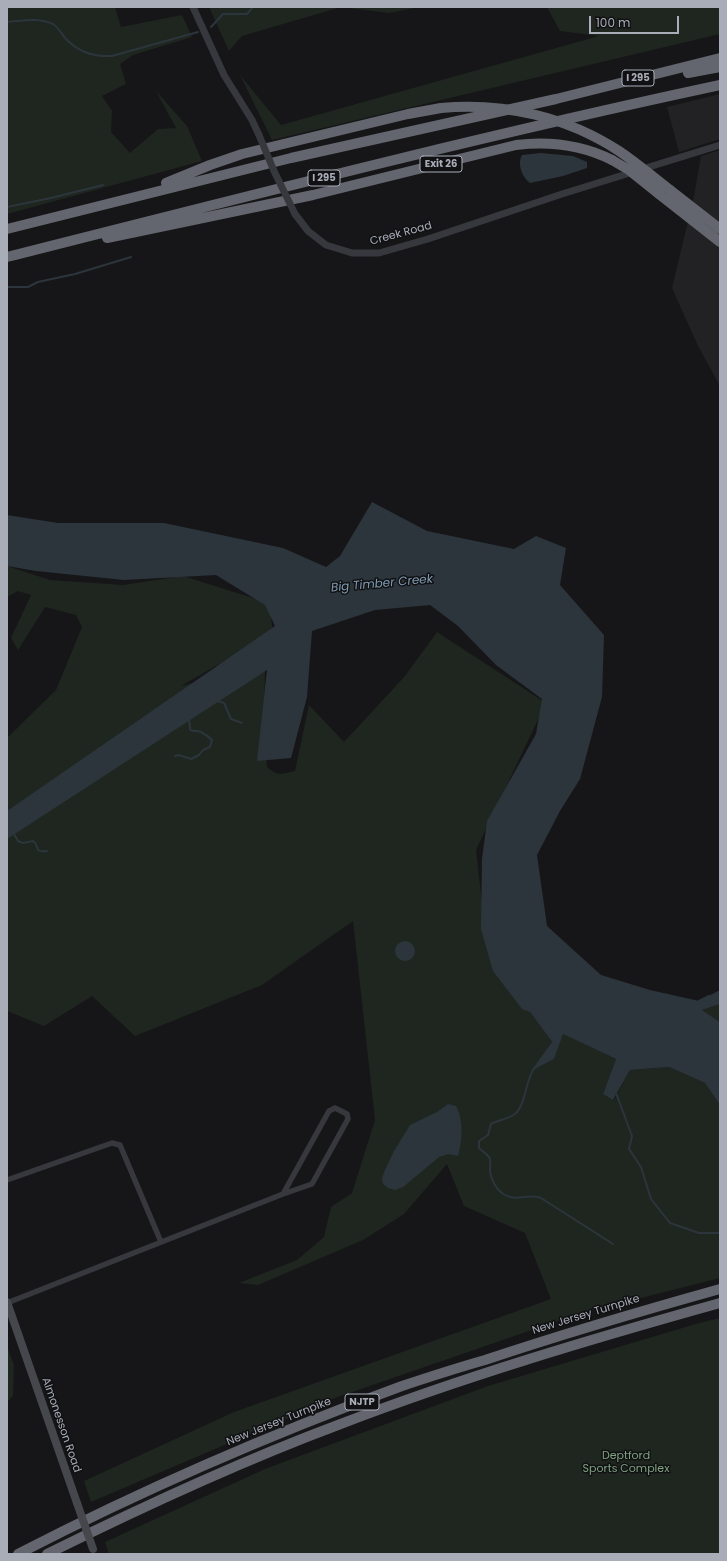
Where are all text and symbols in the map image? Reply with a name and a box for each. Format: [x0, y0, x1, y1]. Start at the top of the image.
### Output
scale bar [591, 8, 681, 34]
text: 100 m [596, 14, 630, 31]
road number: I 295 [622, 70, 654, 86]
road number: Exit 26 [420, 156, 462, 172]
road number: I 295 [308, 170, 340, 186]
street label: Creek Road [369, 219, 433, 249]
water label: Big Timber Creek [330, 572, 434, 596]
street label: New Jersey Turnpike [531, 1292, 641, 1338]
street label: Almonesson Road [39, 1376, 83, 1474]
road number: NJTP [345, 1394, 379, 1410]
street label: New Jersey Turnpike [225, 1395, 333, 1449]
park label: Deptford Sports Complex [583, 1449, 669, 1475]

